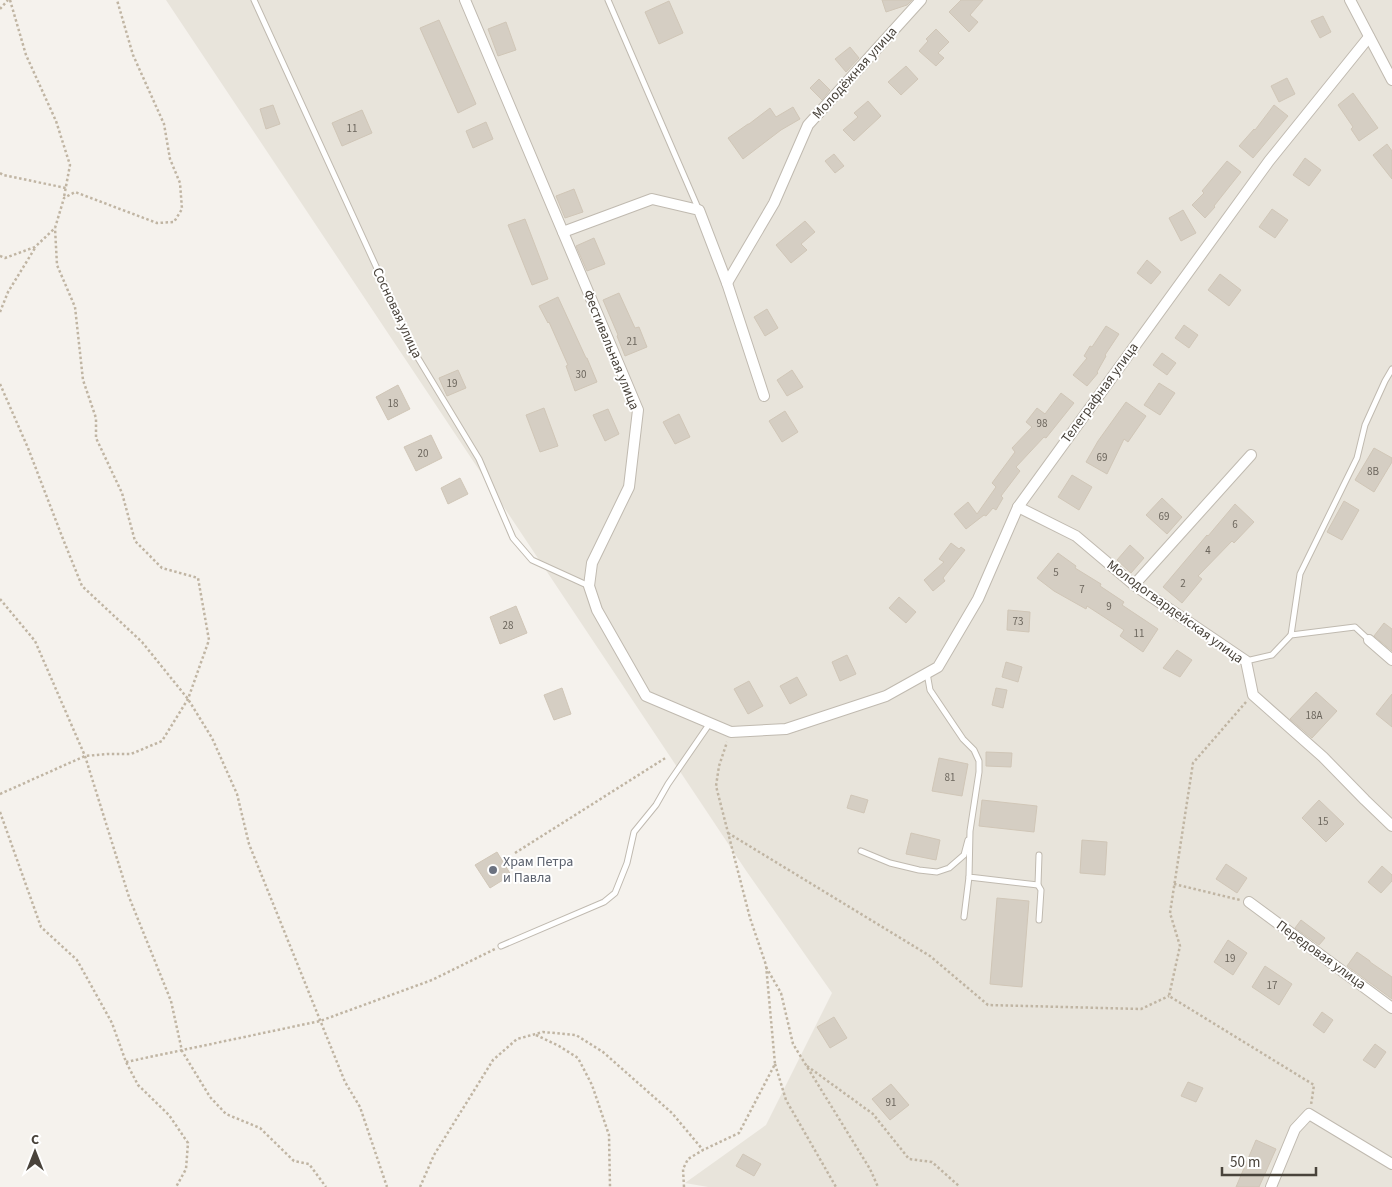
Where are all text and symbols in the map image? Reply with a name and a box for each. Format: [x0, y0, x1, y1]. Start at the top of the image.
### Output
street label: Молодёжная улица [808, 22, 902, 124]
house number: 11 [347, 121, 357, 136]
street label: Сосновая улица [367, 264, 427, 362]
street label: Фестивальная улица [578, 287, 644, 413]
house number: 21 [627, 334, 637, 349]
street label: Телеграфная улица [1057, 338, 1143, 448]
house number: 30 [576, 367, 586, 382]
house number: 19 [447, 376, 457, 391]
house number: 18 [388, 396, 399, 411]
house number: 98 [1037, 416, 1048, 431]
house number: 20 [418, 446, 428, 461]
house number: 69 [1097, 450, 1107, 465]
house number: 8В [1367, 464, 1379, 479]
house number: 69 [1159, 509, 1169, 524]
house number: 6 [1232, 517, 1238, 532]
house number: 4 [1205, 543, 1211, 558]
street label: Молодогвардейская улица [1102, 555, 1248, 669]
house number: 5 [1053, 565, 1059, 580]
house number: 2 [1180, 576, 1186, 591]
house number: 7 [1079, 582, 1085, 597]
house number: 9 [1106, 599, 1112, 614]
house number: 73 [1013, 614, 1023, 629]
house number: 28 [503, 618, 514, 633]
house number: 11 [1134, 626, 1144, 641]
house number: 18А [1306, 708, 1322, 723]
house number: 81 [945, 770, 955, 785]
house number: 15 [1318, 814, 1328, 829]
place label: Храм Петра и Павла [503, 852, 573, 888]
marker: Храм Петра и Павла [487, 864, 499, 876]
street label: Передовая улица [1272, 916, 1370, 994]
house number: 19 [1225, 951, 1235, 966]
house number: 17 [1267, 978, 1277, 993]
house number: 91 [886, 1095, 896, 1110]
north arrow [10, 1127, 60, 1177]
text: С [31, 1130, 39, 1150]
scale bar [1222, 1144, 1316, 1176]
text: 50 m [1230, 1152, 1260, 1173]

